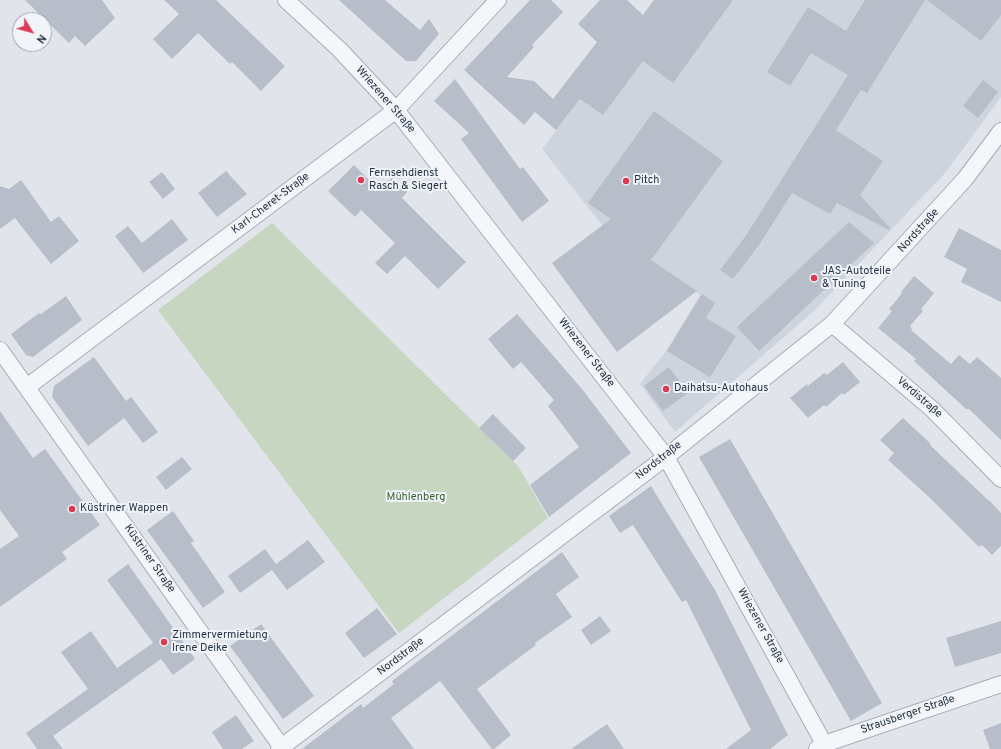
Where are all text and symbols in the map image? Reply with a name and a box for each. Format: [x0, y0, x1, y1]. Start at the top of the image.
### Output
north arrow [12, 12, 52, 52]
text: N [33, 31, 49, 46]
street label: Wriezener Straße [352, 64, 418, 136]
place label: Fernsehdienst Rasch & Siegert [369, 167, 448, 193]
street label: Karl-Cheret-Straße [230, 171, 312, 237]
place label: Pitch [634, 174, 659, 188]
marker: Fernsehdienst Rasch & Siegert [356, 175, 366, 185]
marker: Pitch [621, 176, 631, 186]
street label: Nordstraße [896, 206, 942, 256]
place label: JAS-Autoteile & Tuning [822, 265, 891, 291]
marker: JAS-Autoteile & Tuning [809, 273, 819, 283]
street label: Wriezener Straße [555, 316, 617, 390]
street label: Verdistraße [894, 375, 944, 421]
place label: Daihatsu-Autohaus [674, 382, 768, 396]
marker: Daihatsu-Autohaus [661, 384, 671, 394]
street label: Nordstraße [633, 439, 685, 483]
park label: Mühlenberg [387, 491, 445, 505]
place label: Küstriner Wappen [80, 502, 168, 516]
marker: Küstriner Wappen [67, 504, 77, 514]
street label: Küstriner Straße [121, 522, 177, 596]
street label: Wriezener Straße [734, 586, 786, 666]
place label: Zimmervermietung Irene Deike [172, 629, 268, 655]
street label: Nordstraße [375, 635, 427, 679]
marker: Zimmervermietung Irene Deike [159, 637, 169, 647]
street label: Strausberger Straße [859, 693, 957, 737]

